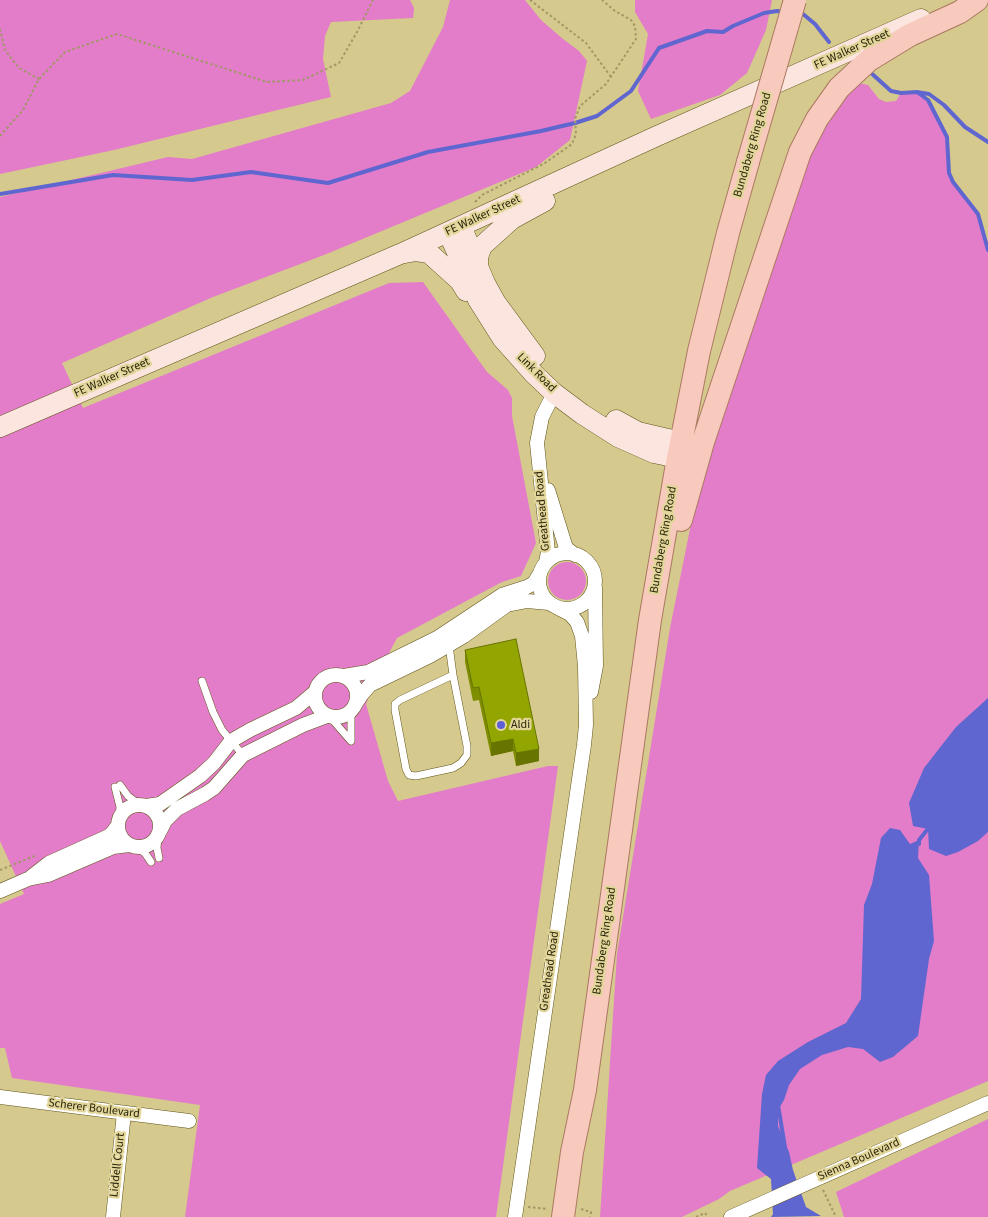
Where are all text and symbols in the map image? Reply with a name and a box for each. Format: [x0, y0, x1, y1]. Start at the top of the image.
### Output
street label: FE Walker Street [812, 27, 892, 73]
street label: Bundaberg Ring Road [731, 91, 775, 199]
street label: FE Walker Street [443, 192, 523, 240]
street label: Link Road [513, 350, 559, 396]
street label: FE Walker Street [72, 355, 152, 401]
street label: Greathead Road [532, 470, 554, 552]
street label: Bundaberg Ring Road [647, 485, 681, 595]
place label: Aldi [511, 718, 530, 732]
marker: Aldi [495, 719, 507, 731]
street label: Bundaberg Ring Road [590, 886, 620, 996]
street label: Greathead Road [537, 930, 563, 1012]
street label: Scherer Boulevard [47, 1096, 141, 1122]
street label: Liddell Court [107, 1132, 129, 1198]
street label: Sienna Boulevard [816, 1135, 902, 1185]

